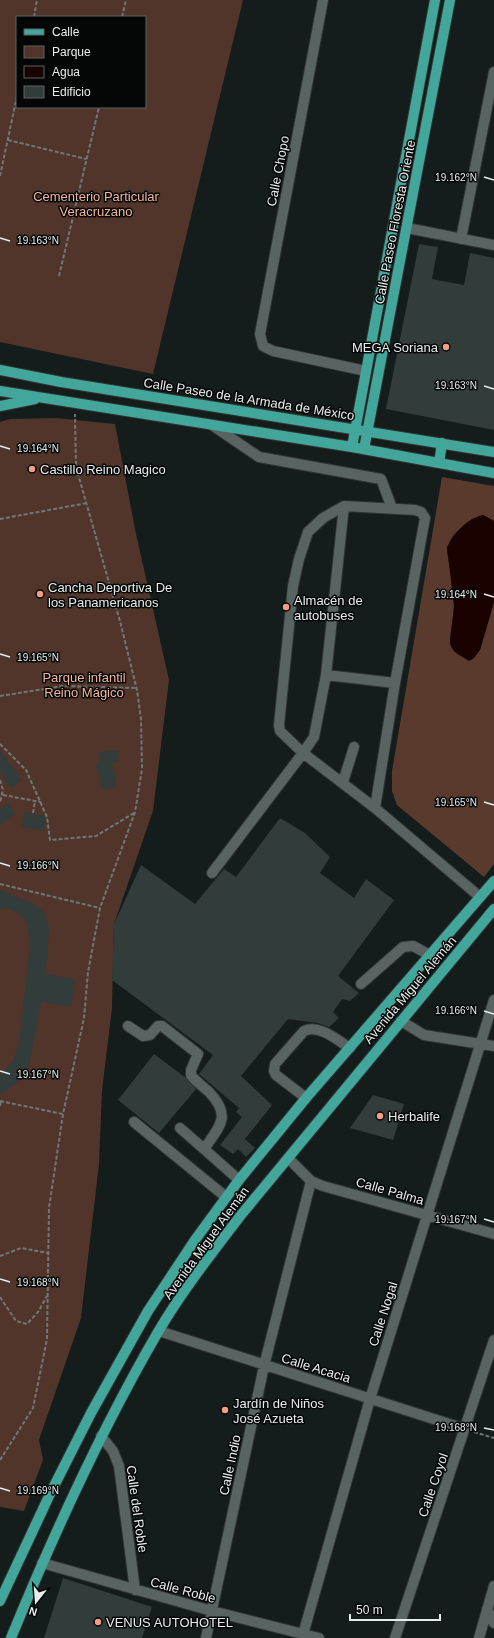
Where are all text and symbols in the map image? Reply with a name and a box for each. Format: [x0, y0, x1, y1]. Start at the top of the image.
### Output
legend [16, 16, 146, 108]
text: Calle [52, 25, 80, 39]
text: Parque [52, 45, 91, 59]
text: Agua [52, 65, 80, 79]
text: Edificio [52, 85, 91, 99]
street label: Calle Chopo [264, 134, 292, 208]
street label: Calle Paseo Floresta Oriente [372, 139, 418, 305]
text: 19.162°N [435, 172, 477, 183]
park label: Cementerio Particular Veracruzano [33, 189, 160, 219]
text: 19.163°N [17, 235, 59, 246]
place label: MEGA Soriana [352, 340, 439, 355]
marker: MEGA Soriana [441, 342, 451, 352]
street label: Calle Paseo de la Armada de México [143, 375, 355, 423]
text: 19.163°N [435, 380, 477, 391]
text: 19.164°N [17, 443, 59, 454]
place label: Castillo Reino Magico [40, 462, 166, 477]
marker: Castillo Reino Magico [27, 464, 37, 474]
place label: Cancha Deportiva De los Panamericanos [48, 580, 172, 610]
marker: Cancha Deportiva De los Panamericanos [35, 589, 45, 599]
text: 19.164°N [435, 589, 477, 600]
place label: Almacén de autobuses [294, 593, 363, 623]
marker: Almacén de autobuses [281, 602, 291, 612]
text: 19.165°N [17, 652, 59, 663]
park label: Parque infantil Reino Mágico [42, 670, 126, 700]
text: 19.165°N [435, 797, 477, 808]
text: 19.166°N [17, 860, 59, 871]
street label: Avenida Miguel Alemán [361, 933, 459, 1047]
text: 19.166°N [435, 1005, 477, 1016]
text: 19.167°N [17, 1069, 59, 1080]
place label: Herbalife [388, 1109, 440, 1124]
marker: Herbalife [375, 1111, 385, 1121]
street label: Calle Palma [354, 1174, 426, 1208]
street label: Avenida Miguel Alemán [160, 1184, 252, 1302]
text: 19.167°N [435, 1214, 477, 1225]
text: 19.168°N [17, 1277, 59, 1288]
street label: Calle Nogal [365, 1280, 401, 1348]
street label: Calle Acacia [280, 1350, 353, 1386]
place label: Jardín de Niños José Azueta [233, 1396, 325, 1426]
marker: Jardín de Niños José Azueta [220, 1405, 230, 1415]
text: 19.168°N [435, 1422, 477, 1433]
street label: Calle Indio [216, 1433, 244, 1497]
street label: Calle Coyol [415, 1451, 451, 1519]
street label: Calle del Roble [123, 1464, 151, 1554]
text: 19.169°N [17, 1485, 59, 1496]
street label: Calle Roble [149, 1574, 217, 1606]
north arrow [16, 1582, 56, 1622]
scale bar [350, 1596, 440, 1622]
text: 50 m [356, 1603, 383, 1617]
text: N [27, 1605, 39, 1618]
place label: VENUS AUTOHOTEL [106, 1615, 233, 1630]
marker: VENUS AUTOHOTEL [93, 1617, 103, 1627]

